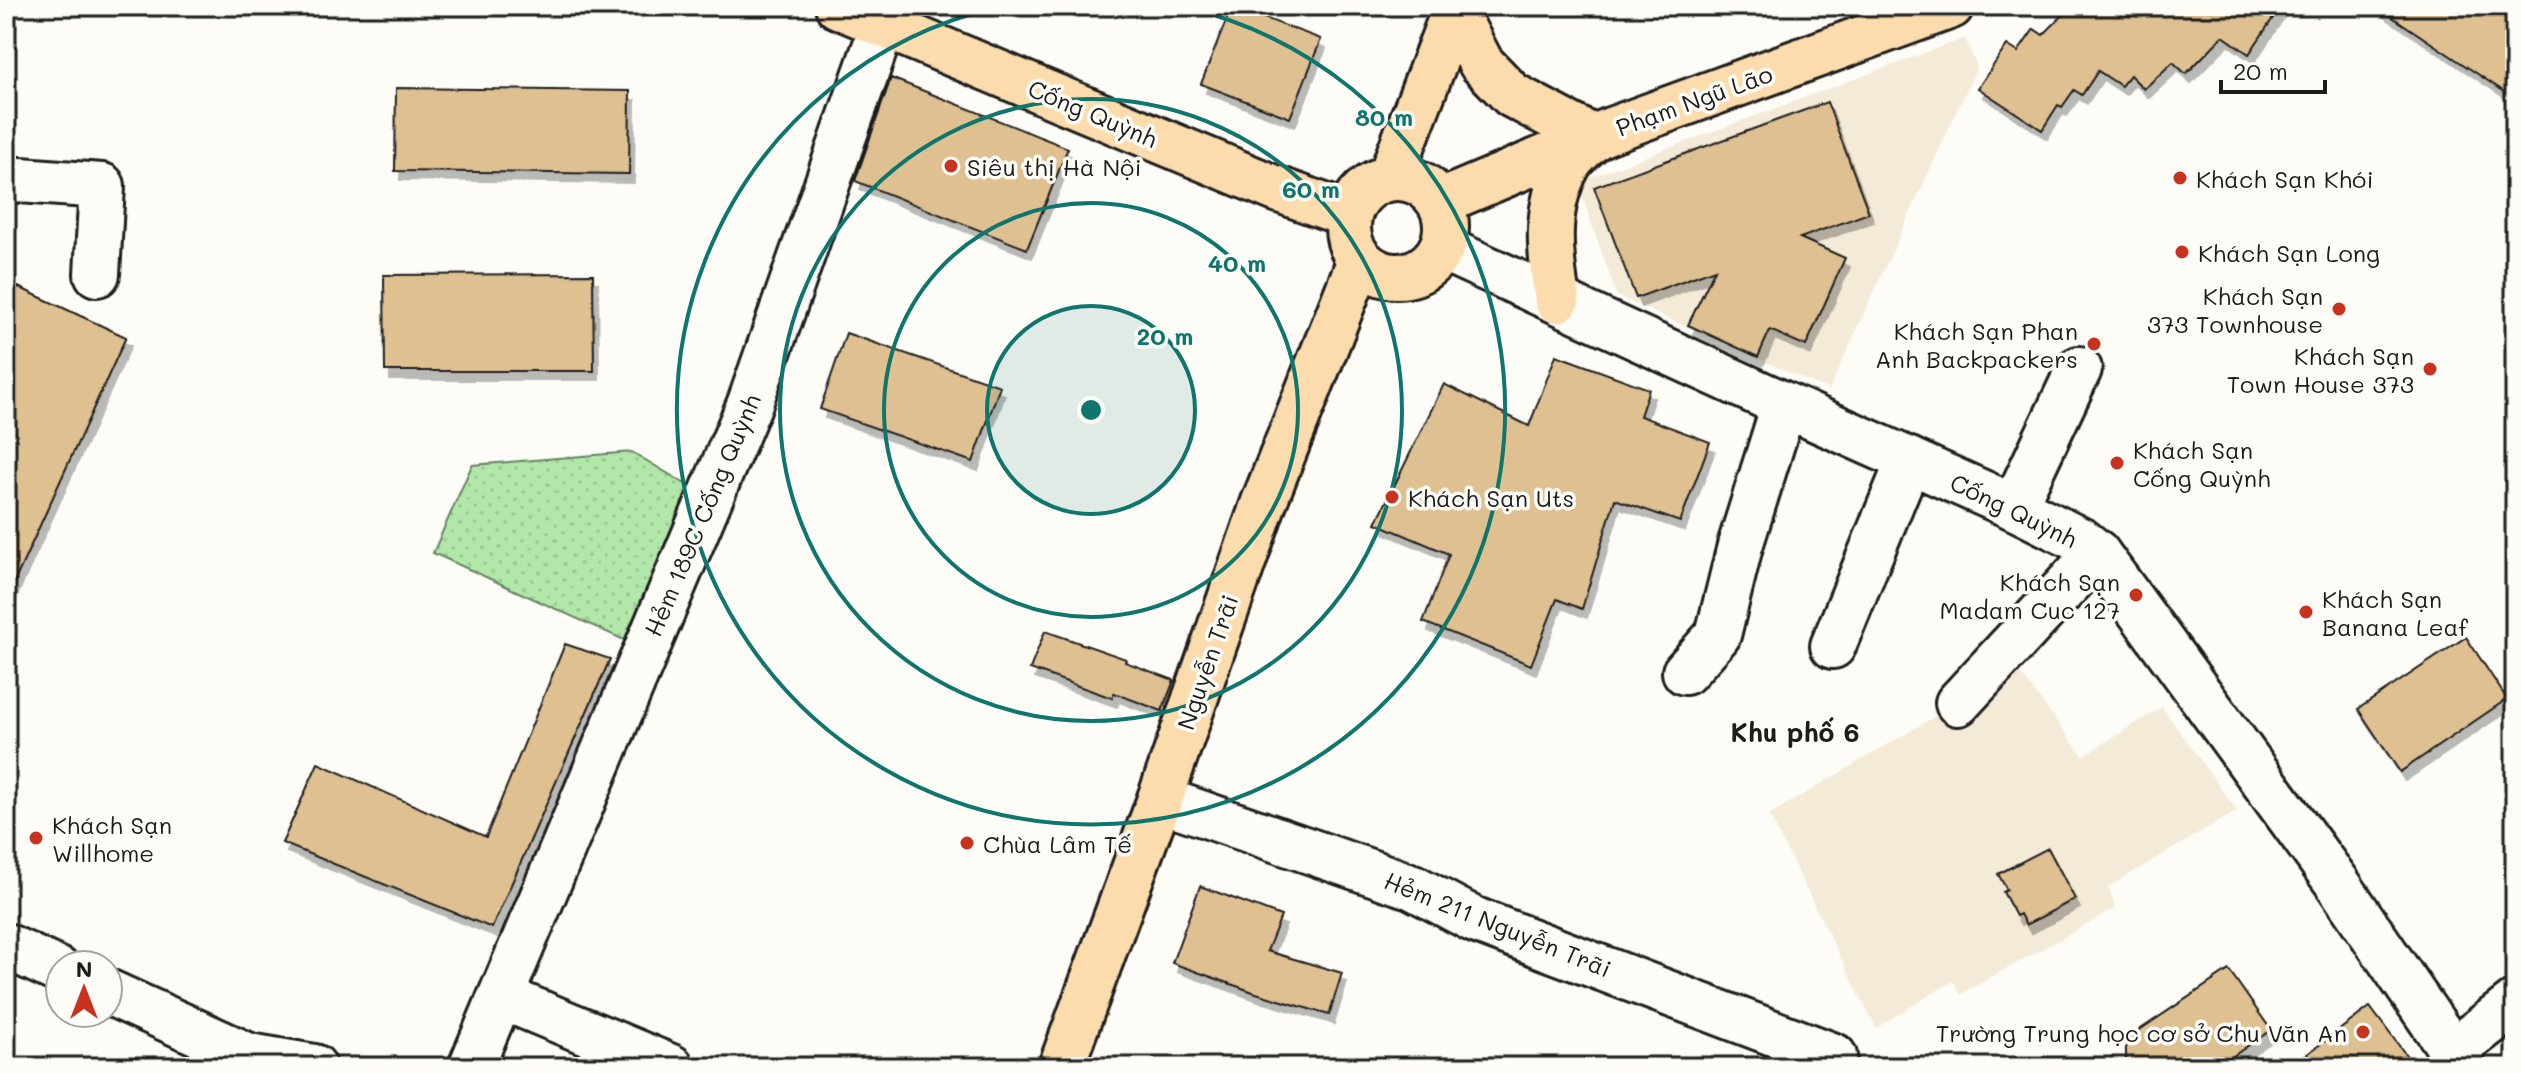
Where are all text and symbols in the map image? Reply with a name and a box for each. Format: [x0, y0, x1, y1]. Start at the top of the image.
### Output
scale bar [2221, 44, 2325, 94]
text: 20 m [2233, 55, 2288, 86]
street label: Phạm Ngũ Lão [1612, 57, 1776, 143]
street label: Cống Quỳnh [1024, 72, 1162, 154]
text: 80 m [1355, 101, 1413, 132]
place label: Siêu thị Hà Nội [967, 151, 1142, 182]
marker: Siêu thị Hà Nội [942, 157, 960, 175]
place label: Khách Sạn Khói [2196, 163, 2374, 194]
marker: Khách Sạn Khói [2171, 169, 2189, 187]
text: 60 m [1282, 173, 1340, 204]
place label: Khách Sạn Long [2198, 237, 2380, 268]
marker: Khách Sạn Long [2173, 243, 2191, 261]
text: 40 m [1208, 247, 1266, 278]
place label: Khách Sạn 373 Townhouse [2147, 280, 2323, 339]
marker: Khách Sạn 373 Townhouse [2330, 300, 2348, 318]
place label: Khách Sạn Phan Anh Backpackers [1875, 315, 2078, 374]
text: 20 m [1137, 320, 1193, 351]
marker: Khách Sạn Phan Anh Backpackers [2085, 335, 2103, 353]
place label: Khách Sạn Town House 373 [2227, 340, 2414, 399]
marker: Khách Sạn Town House 373 [2421, 360, 2439, 378]
street label: Hẻm 189C Cống Quỳnh [637, 389, 767, 641]
centre of rings [1077, 396, 1105, 424]
place label: Khách Sạn Cống Quỳnh [2133, 434, 2271, 493]
marker: Khách Sạn Cống Quỳnh [2108, 454, 2126, 472]
street label: Cống Quỳnh [1945, 466, 2083, 554]
place label: Khách Sạn Uts [1408, 482, 1574, 513]
marker: Khách Sạn Uts [1383, 488, 1401, 506]
place label: Khách Sạn Madam Cuc 127 [1939, 566, 2120, 625]
place label: Khách Sạn Banana Leaf [2322, 583, 2468, 642]
marker: Khách Sạn Madam Cuc 127 [2127, 586, 2145, 604]
street label: Nguyễn Trãi [1169, 590, 1245, 734]
marker: Khách Sạn Banana Leaf [2297, 603, 2315, 621]
district label: Khu phố 6 [1731, 715, 1859, 749]
place label: Khách Sạn Willhome [52, 809, 172, 868]
place label: Chùa Lâm Tế [983, 828, 1132, 859]
marker: Khách Sạn Willhome [27, 829, 45, 847]
marker: Chùa Lâm Tế [958, 834, 976, 852]
street label: Hẻm 211 Nguyễn Trãi [1380, 864, 1616, 984]
north arrow [44, 949, 124, 1029]
text: N [76, 954, 92, 983]
place label: Trường Trung học cơ sở Chu Văn An [1936, 1017, 2347, 1048]
marker: Trường Trung học cơ sở Chu Văn An [2354, 1023, 2372, 1041]

